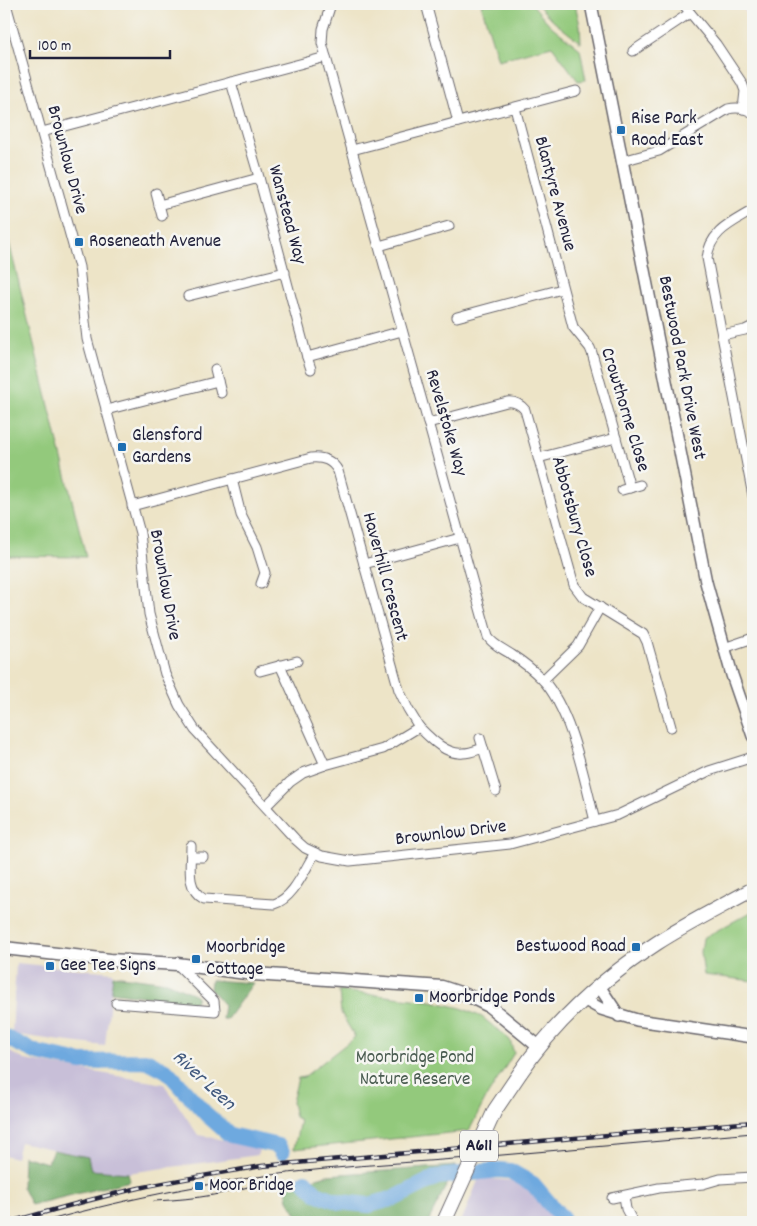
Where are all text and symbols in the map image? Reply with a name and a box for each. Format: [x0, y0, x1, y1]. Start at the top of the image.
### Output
scale bar [30, 28, 170, 60]
text: 100 m [38, 36, 71, 58]
street label: Brownlow Drive [39, 103, 93, 217]
place label: Rise Park Road East [631, 106, 703, 155]
marker: Rise Park Road East [615, 124, 627, 136]
street label: Blantyre Avenue [526, 134, 582, 254]
street label: Wanstead Way [260, 162, 312, 268]
place label: Roseneath Avenue [89, 229, 221, 256]
marker: Roseneath Avenue [73, 236, 85, 248]
street label: Bestwood Park Drive West [650, 274, 712, 462]
street label: Crowthorne Close [592, 345, 656, 475]
street label: Revelstoke Way [417, 366, 473, 480]
place label: Glensford Gardens [132, 423, 202, 472]
marker: Glensford Gardens [116, 441, 128, 453]
street label: Abbotsbury Close [543, 453, 603, 581]
street label: Haverhill Crescent [354, 510, 414, 644]
street label: Brownlow Drive [141, 528, 187, 642]
street label: Brownlow Drive [394, 814, 508, 854]
place label: Bestwood Road [516, 934, 626, 961]
place label: Moorbridge Cottage [206, 935, 285, 984]
marker: Bestwood Road [630, 941, 642, 953]
place label: Gee Tee Signs [60, 953, 156, 980]
marker: Moorbridge Cottage [190, 953, 202, 965]
marker: Gee Tee Signs [44, 960, 56, 972]
place label: Moorbridge Ponds [429, 985, 556, 1012]
marker: Moorbridge Ponds [413, 992, 425, 1004]
water label: River Leen [165, 1044, 241, 1118]
park label: Moorbridge Pond Nature Reserve [356, 1045, 474, 1094]
road number: A611 [460, 1130, 498, 1162]
place label: Moor Bridge [209, 1173, 294, 1200]
marker: Moor Bridge [193, 1180, 205, 1192]

